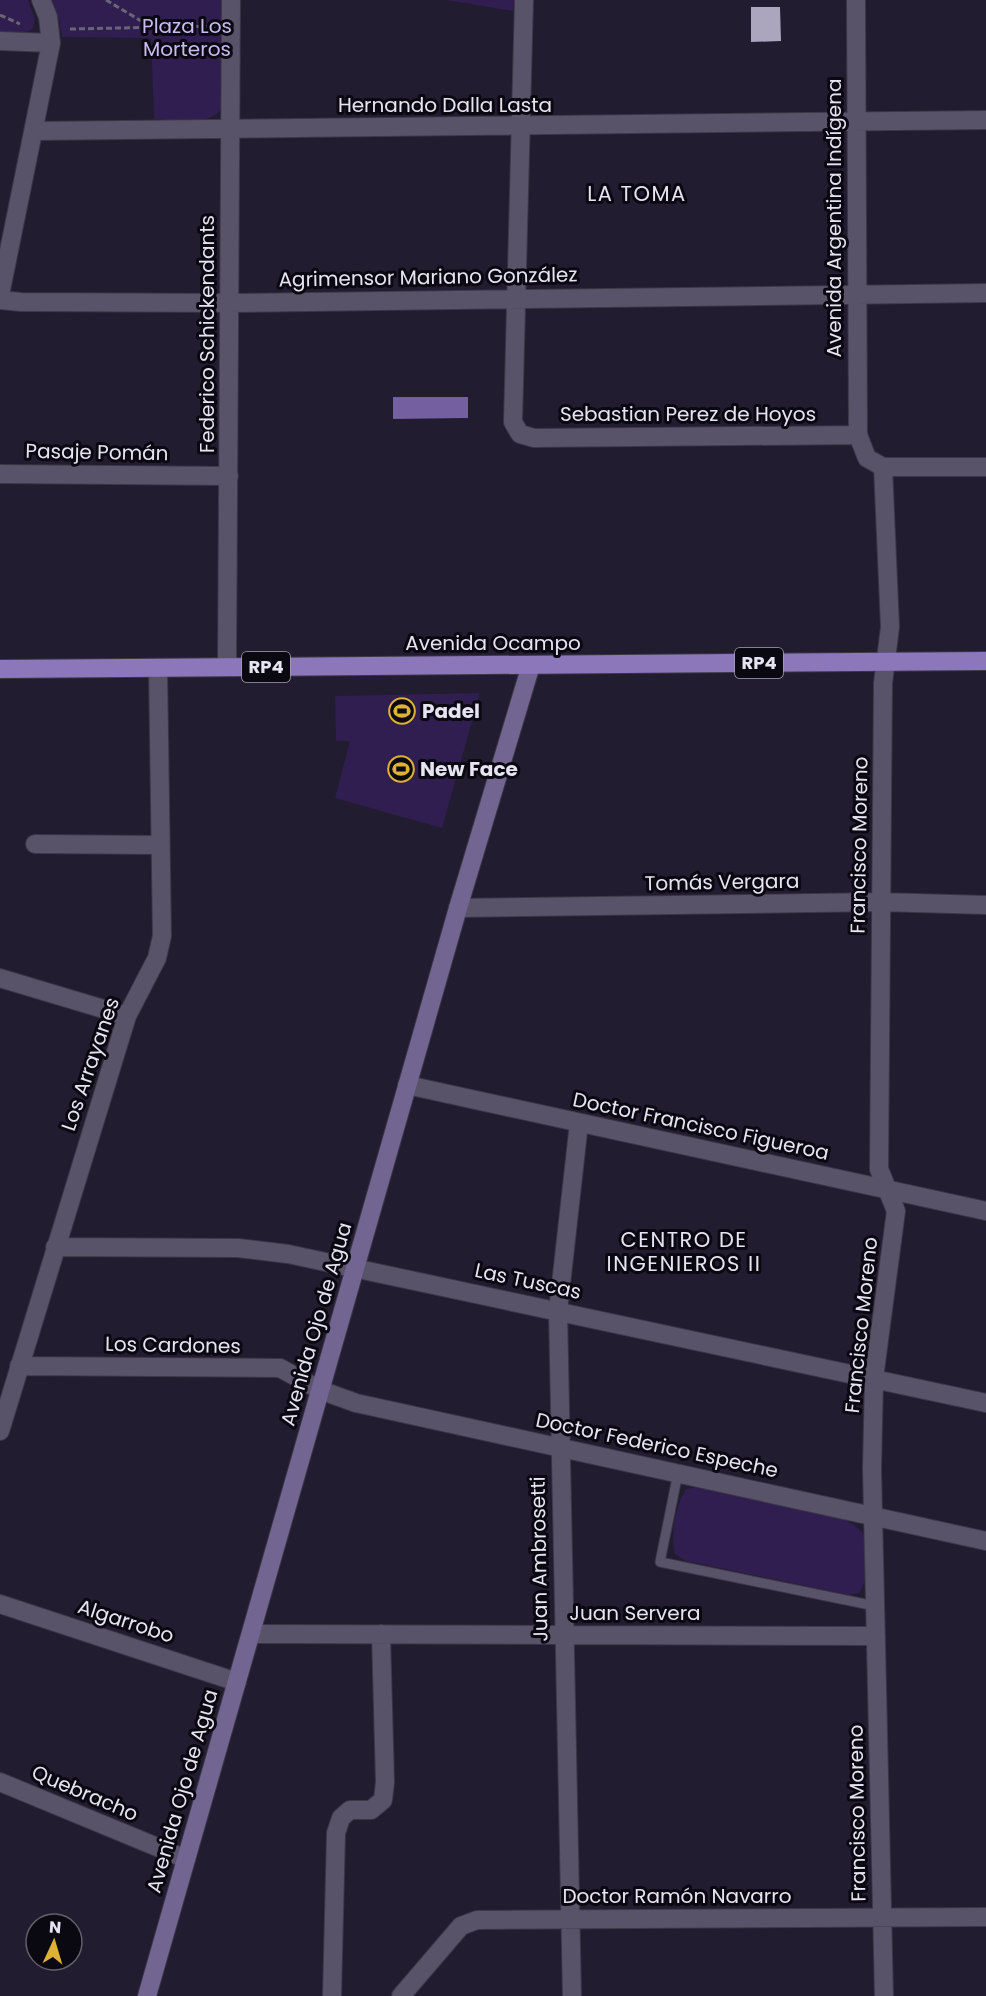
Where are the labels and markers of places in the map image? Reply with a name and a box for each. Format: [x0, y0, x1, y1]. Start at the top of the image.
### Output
sports icon: Padel [387, 696, 417, 726]
place label: Padel [422, 697, 480, 725]
sports icon: New Face [386, 754, 416, 784]
place label: New Face [420, 755, 518, 783]

